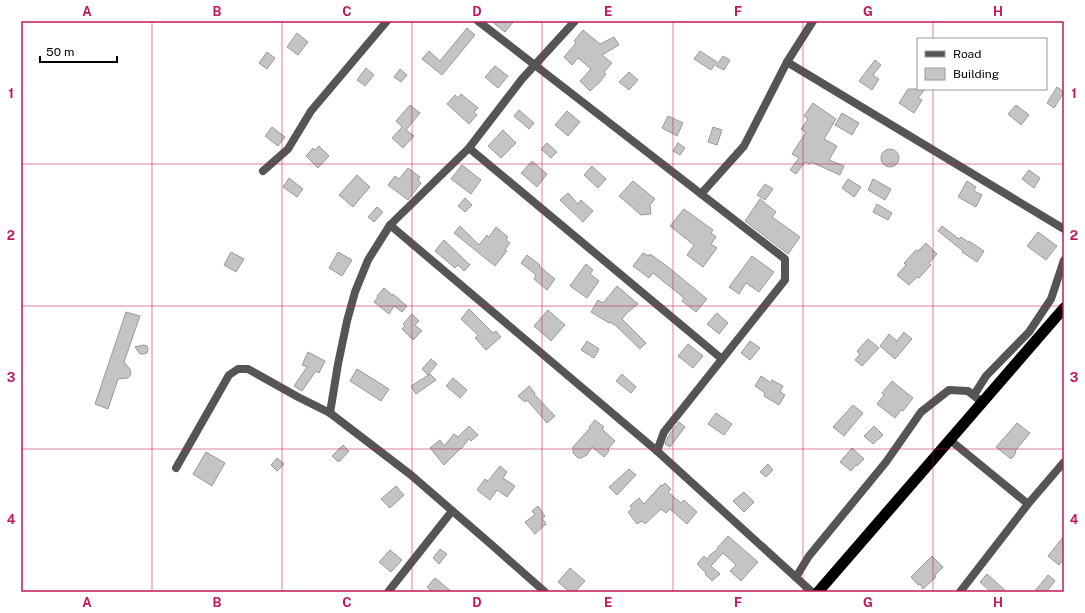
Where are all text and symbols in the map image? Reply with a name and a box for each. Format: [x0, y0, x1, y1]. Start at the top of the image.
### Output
text: A [82, 4, 92, 19]
text: B [213, 4, 222, 19]
text: C [342, 4, 352, 19]
text: D [472, 4, 482, 19]
text: E [604, 4, 612, 19]
text: F [734, 4, 742, 19]
text: G [863, 4, 873, 19]
text: H [993, 4, 1003, 19]
scale bar [40, 38, 117, 64]
legend [917, 38, 1047, 90]
text: 50 m [46, 45, 74, 59]
text: Road [953, 47, 981, 61]
text: Building [953, 67, 999, 81]
text: 1 [8, 86, 14, 101]
text: 1 [1071, 86, 1077, 101]
text: 2 [7, 228, 15, 243]
text: 2 [1070, 228, 1078, 243]
text: 3 [7, 370, 16, 385]
text: 3 [1070, 370, 1079, 385]
text: 4 [7, 512, 16, 527]
text: 4 [1070, 512, 1079, 527]
text: A [82, 595, 92, 610]
text: B [213, 595, 222, 610]
text: C [342, 595, 352, 610]
text: D [472, 595, 482, 610]
text: E [604, 595, 612, 610]
text: F [734, 595, 742, 610]
text: G [863, 595, 873, 610]
text: H [993, 595, 1003, 610]

